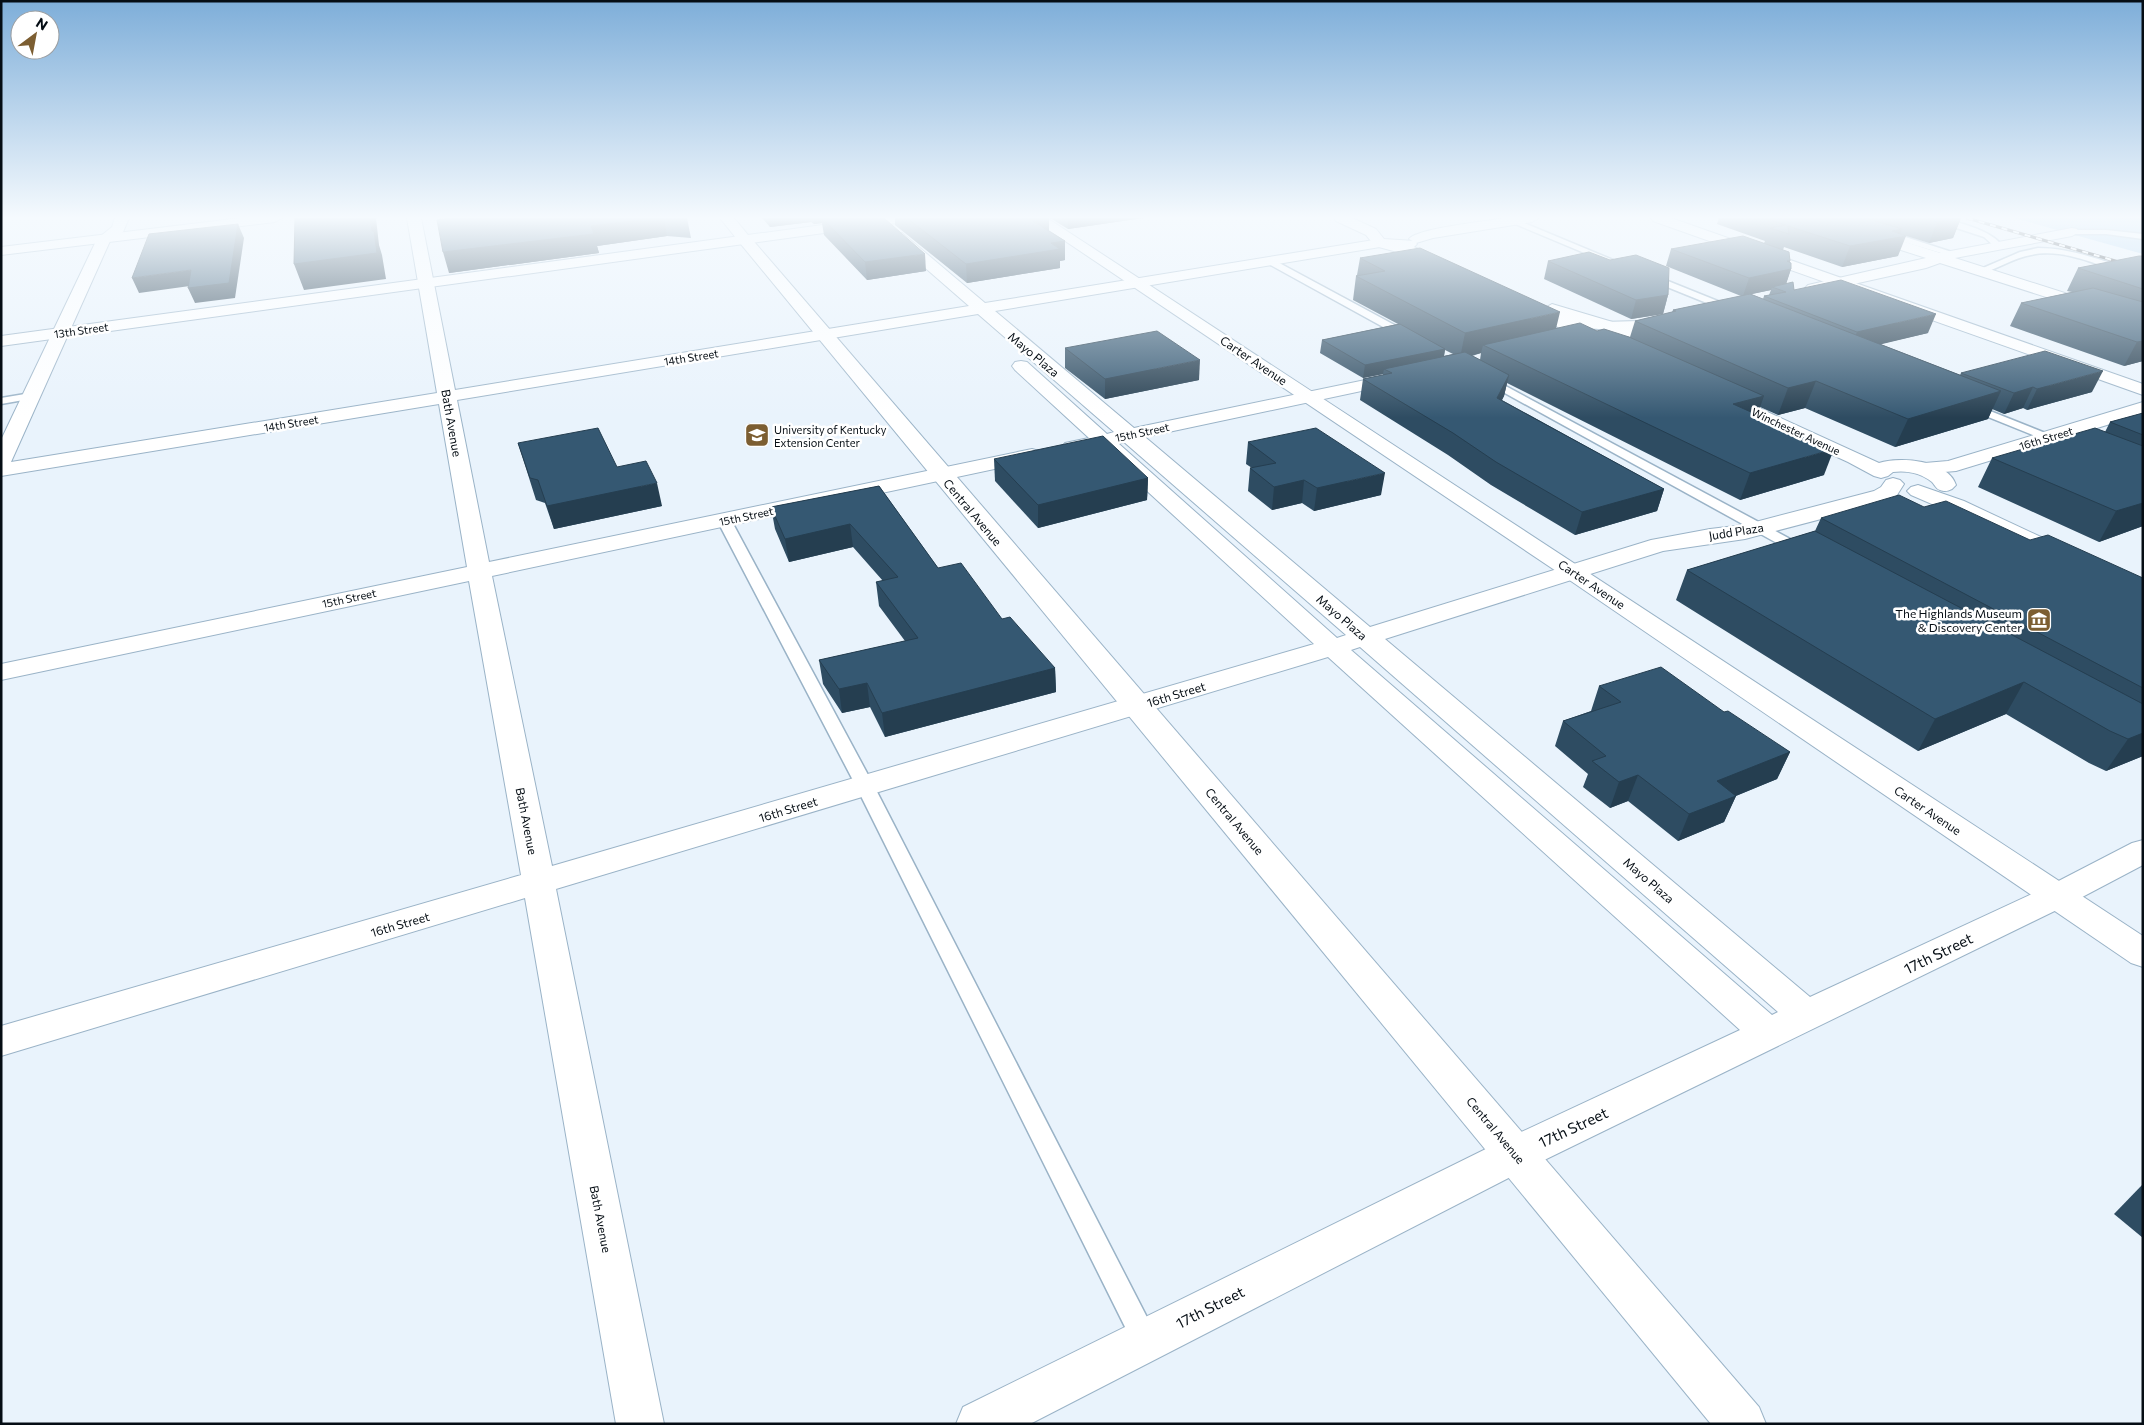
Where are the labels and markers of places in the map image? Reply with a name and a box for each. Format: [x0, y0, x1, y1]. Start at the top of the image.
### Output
school or university icon: University of Kentucky Extension Center [744, 422, 770, 448]
place label: University of Kentucky Extension Center [774, 423, 887, 449]
place label: The Highlands Museum & Discovery Center [1895, 606, 2022, 634]
museum icon: The Highlands Museum & Discovery Center [2026, 607, 2052, 633]

